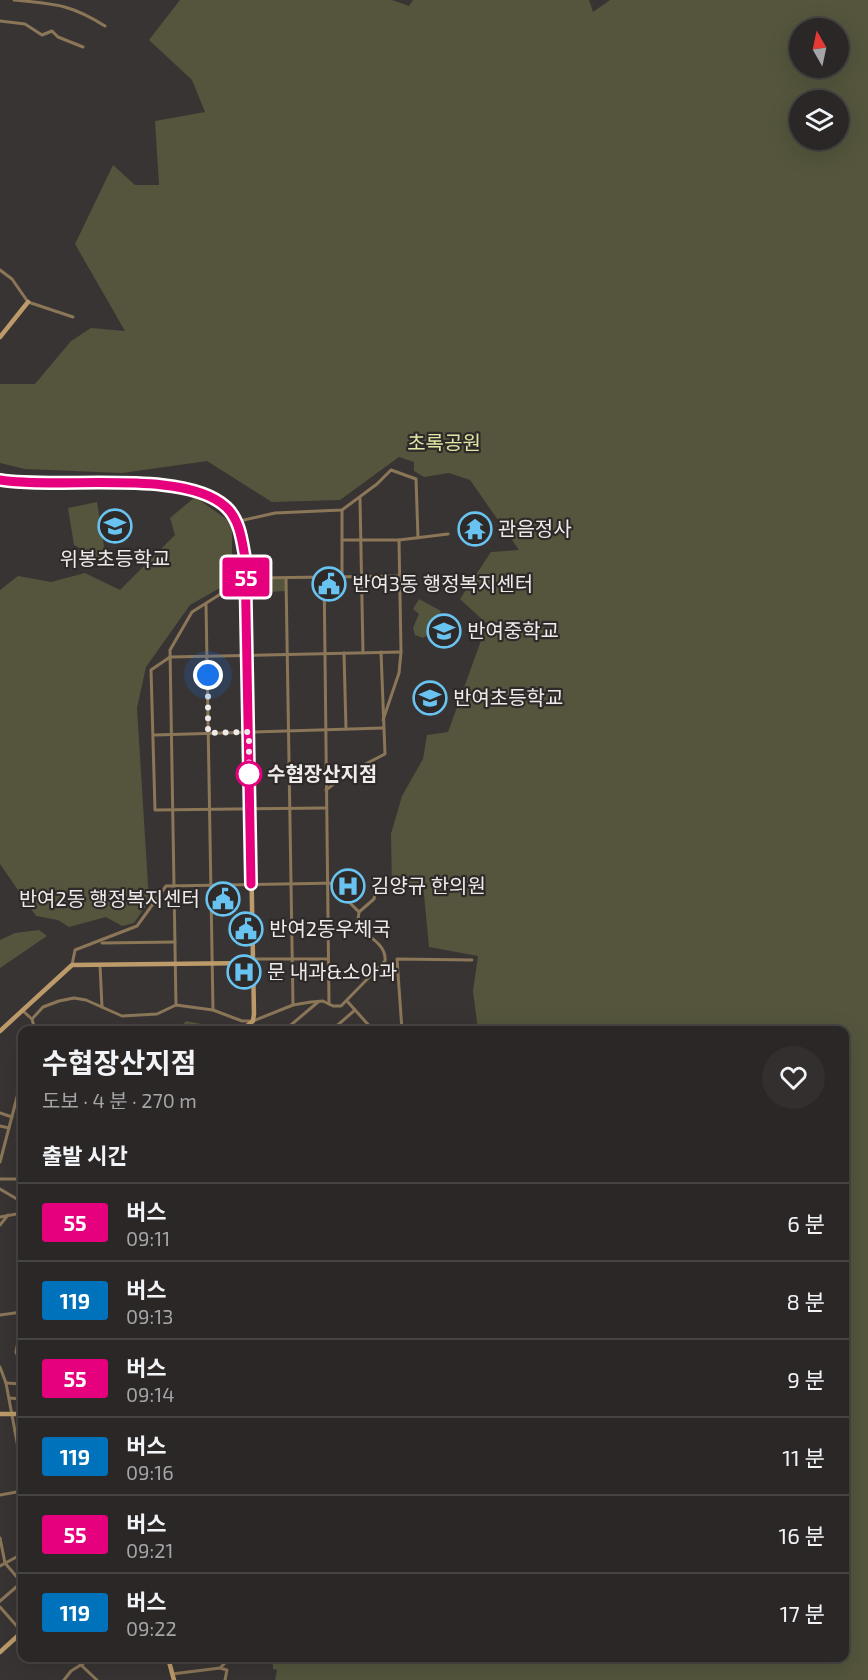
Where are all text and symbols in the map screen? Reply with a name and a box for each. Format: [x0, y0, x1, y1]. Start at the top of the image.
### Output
north arrow [789, 18, 849, 78]
map controls [789, 18, 849, 150]
button: layers [789, 90, 849, 150]
park label: 초록공원 [407, 430, 481, 454]
school or university icon: 위봉초등학교 [97, 508, 133, 544]
temple icon: 관음정사 [457, 511, 493, 547]
place label: 관음정사 [498, 516, 572, 540]
place label: 위봉초등학교 [60, 546, 170, 570]
line badge: 55 [219, 558, 273, 596]
text: 55 [234, 565, 258, 590]
public building icon: 반여3동 행정복지센터 [311, 566, 347, 602]
place label: 반여3동 행정복지센터 [352, 571, 533, 595]
school or university icon: 반여중학교 [426, 613, 462, 649]
place label: 반여중학교 [467, 618, 559, 642]
your location [193, 660, 223, 690]
school or university icon: 반여초등학교 [412, 680, 448, 716]
place label: 반여초등학교 [453, 685, 563, 709]
marker: 수협장산지점 [236, 761, 262, 787]
place label: 수협장산지점 [267, 761, 377, 785]
hospital icon: 김양규 한의원 [330, 868, 366, 904]
place label: 김양규 한의원 [371, 873, 486, 897]
public building icon: 반여2동 행정복지센터 [205, 881, 241, 917]
place label: 반여2동 행정복지센터 [19, 886, 200, 910]
public building icon: 반여2동우체국 [228, 911, 264, 947]
place label: 반여2동우체국 [269, 916, 391, 940]
hospital icon: 문 내과&소아과 [226, 954, 262, 990]
place label: 문 내과&소아과 [267, 959, 397, 983]
text: 수협장산지점 [42, 1045, 197, 1079]
button: heart [762, 1046, 825, 1109]
text: 도보 · 4 분 · 270 m [42, 1088, 197, 1112]
text: 출발 시간 [42, 1142, 128, 1168]
text: 버스 [126, 1198, 166, 1224]
text: 55 [63, 1210, 87, 1235]
text: 6 분 [787, 1210, 825, 1236]
text: 09:11 [126, 1226, 170, 1250]
text: 버스 [126, 1276, 166, 1302]
text: 119 [60, 1288, 90, 1313]
text: 8 분 [786, 1288, 825, 1314]
text: 09:13 [126, 1304, 173, 1328]
text: 버스 [126, 1354, 166, 1380]
text: 55 [63, 1366, 87, 1391]
text: 9 분 [787, 1366, 825, 1392]
text: 09:14 [126, 1382, 174, 1406]
text: 버스 [126, 1432, 166, 1458]
text: 119 [60, 1444, 90, 1469]
text: 11 분 [782, 1444, 825, 1470]
text: 09:16 [126, 1460, 174, 1484]
text: 버스 [126, 1510, 166, 1536]
text: 55 [63, 1522, 87, 1547]
text: 16 분 [779, 1522, 825, 1548]
text: 09:21 [126, 1538, 173, 1562]
text: 버스 [126, 1588, 166, 1614]
text: 119 [60, 1600, 90, 1625]
text: 17 분 [780, 1600, 825, 1626]
text: 09:22 [126, 1616, 177, 1640]

